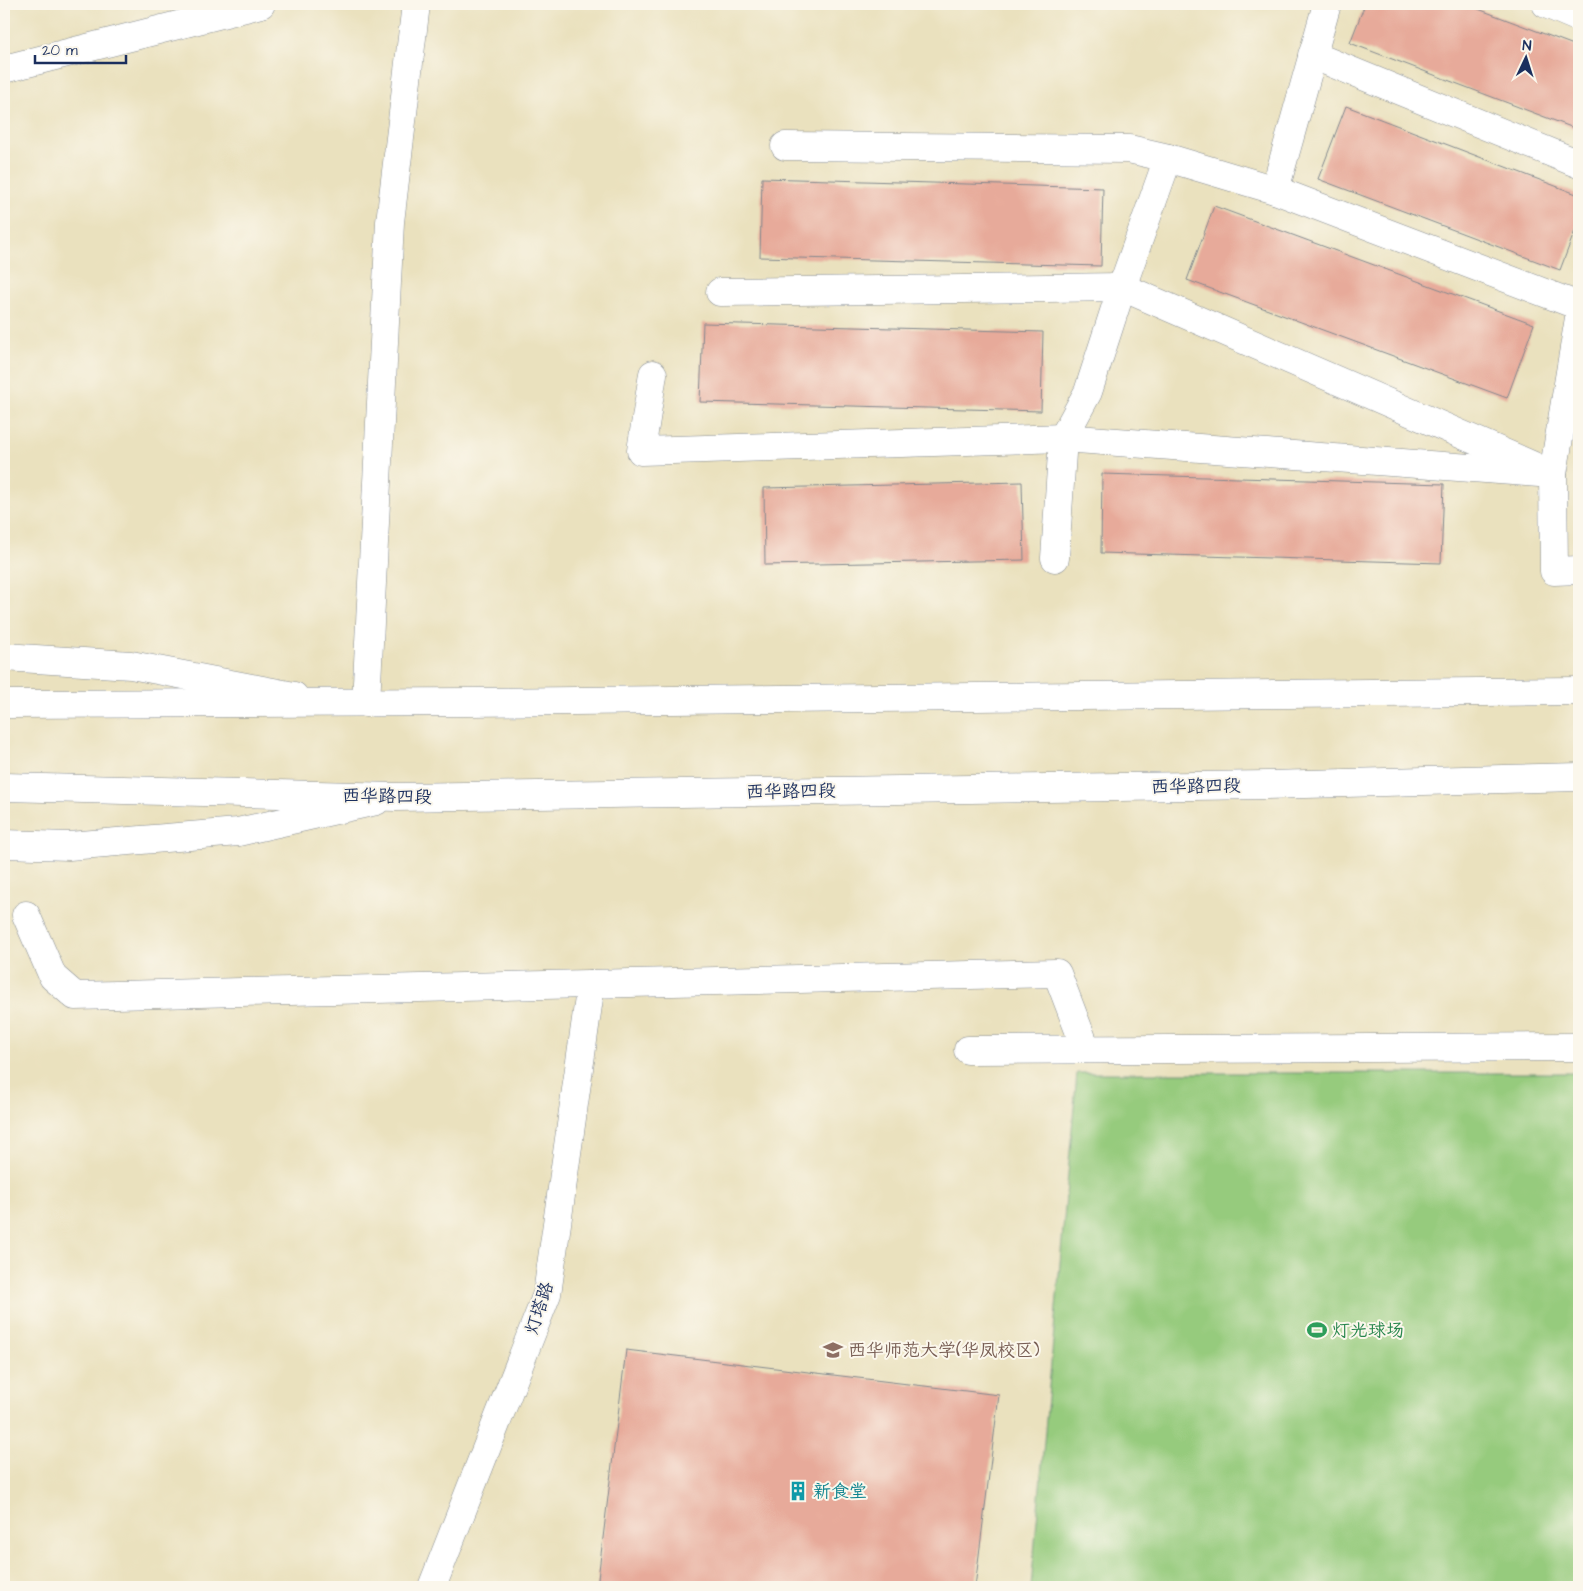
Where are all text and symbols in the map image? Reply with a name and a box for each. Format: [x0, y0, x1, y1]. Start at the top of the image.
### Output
scale bar [35, 32, 126, 64]
north arrow [1500, 32, 1550, 82]
text: N [1522, 36, 1532, 56]
text: 20 m [42, 40, 78, 61]
street label: 西华路四段 [1151, 773, 1241, 800]
street label: 西华路四段 [746, 778, 836, 805]
street label: 西华路四段 [342, 783, 432, 810]
street label: 灯塔路 [519, 1279, 560, 1338]
place label: 灯光球场 [1332, 1318, 1404, 1343]
sports icon: 灯光球场 [1306, 1319, 1328, 1341]
place label: 西华师范大学(华凤校区) [848, 1338, 1040, 1363]
school or university icon: 西华师范大学(华凤校区) [822, 1339, 844, 1361]
place label: 新食堂 [813, 1479, 867, 1504]
building icon: 新食堂 [787, 1480, 809, 1502]

